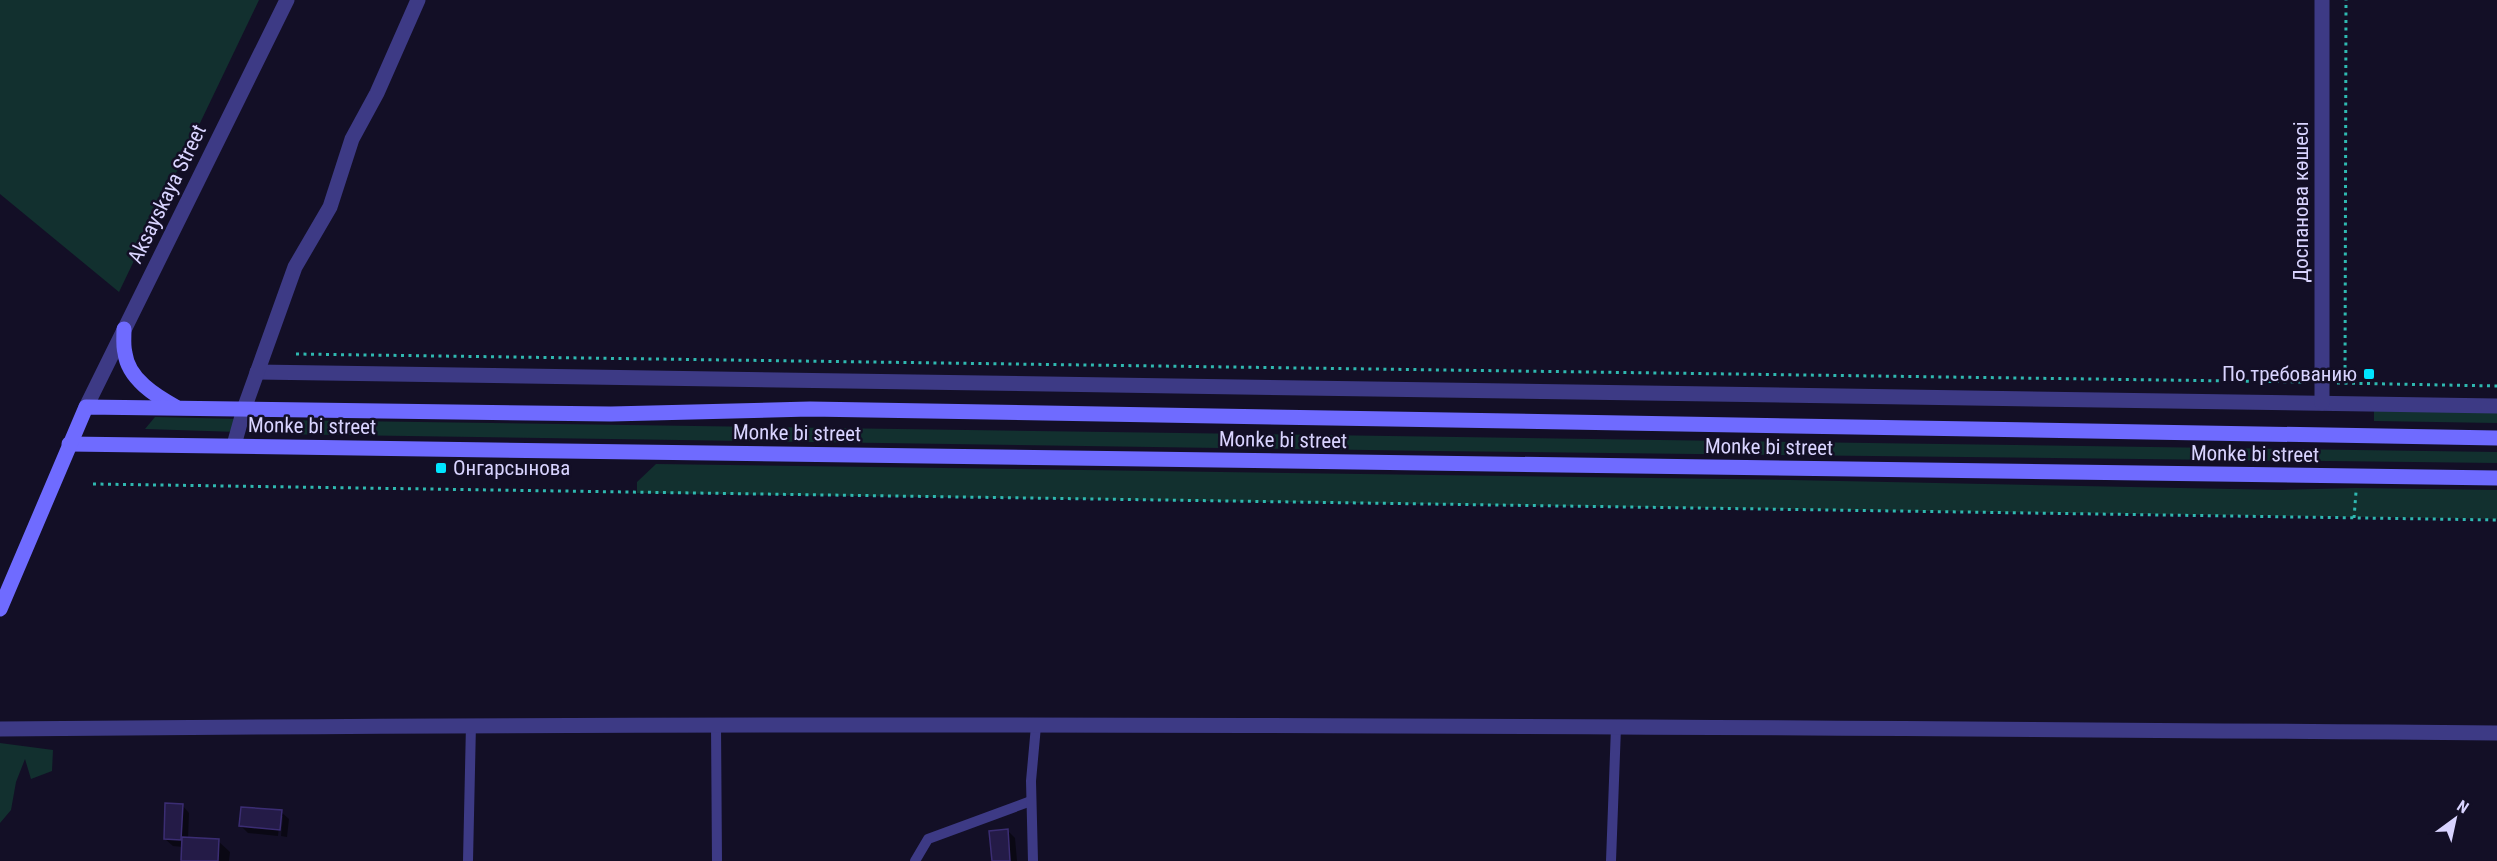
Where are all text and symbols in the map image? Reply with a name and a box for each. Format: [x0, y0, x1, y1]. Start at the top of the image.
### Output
street label: Aksayskaya Street [123, 121, 211, 267]
street label: Доспанова көшесі [2289, 121, 2313, 283]
place label: По требованию [2222, 362, 2357, 386]
marker: По требованию [2362, 367, 2376, 381]
street label: Monke bi street [248, 413, 376, 439]
street label: Monke bi street [733, 420, 861, 446]
street label: Monke bi street [1219, 427, 1347, 453]
street label: Monke bi street [1705, 434, 1833, 460]
street label: Monke bi street [2191, 441, 2319, 467]
place label: Онгарсынова [453, 456, 570, 480]
marker: Онгарсынова [434, 461, 448, 475]
north arrow [2425, 789, 2485, 849]
text: N [2454, 796, 2472, 817]

